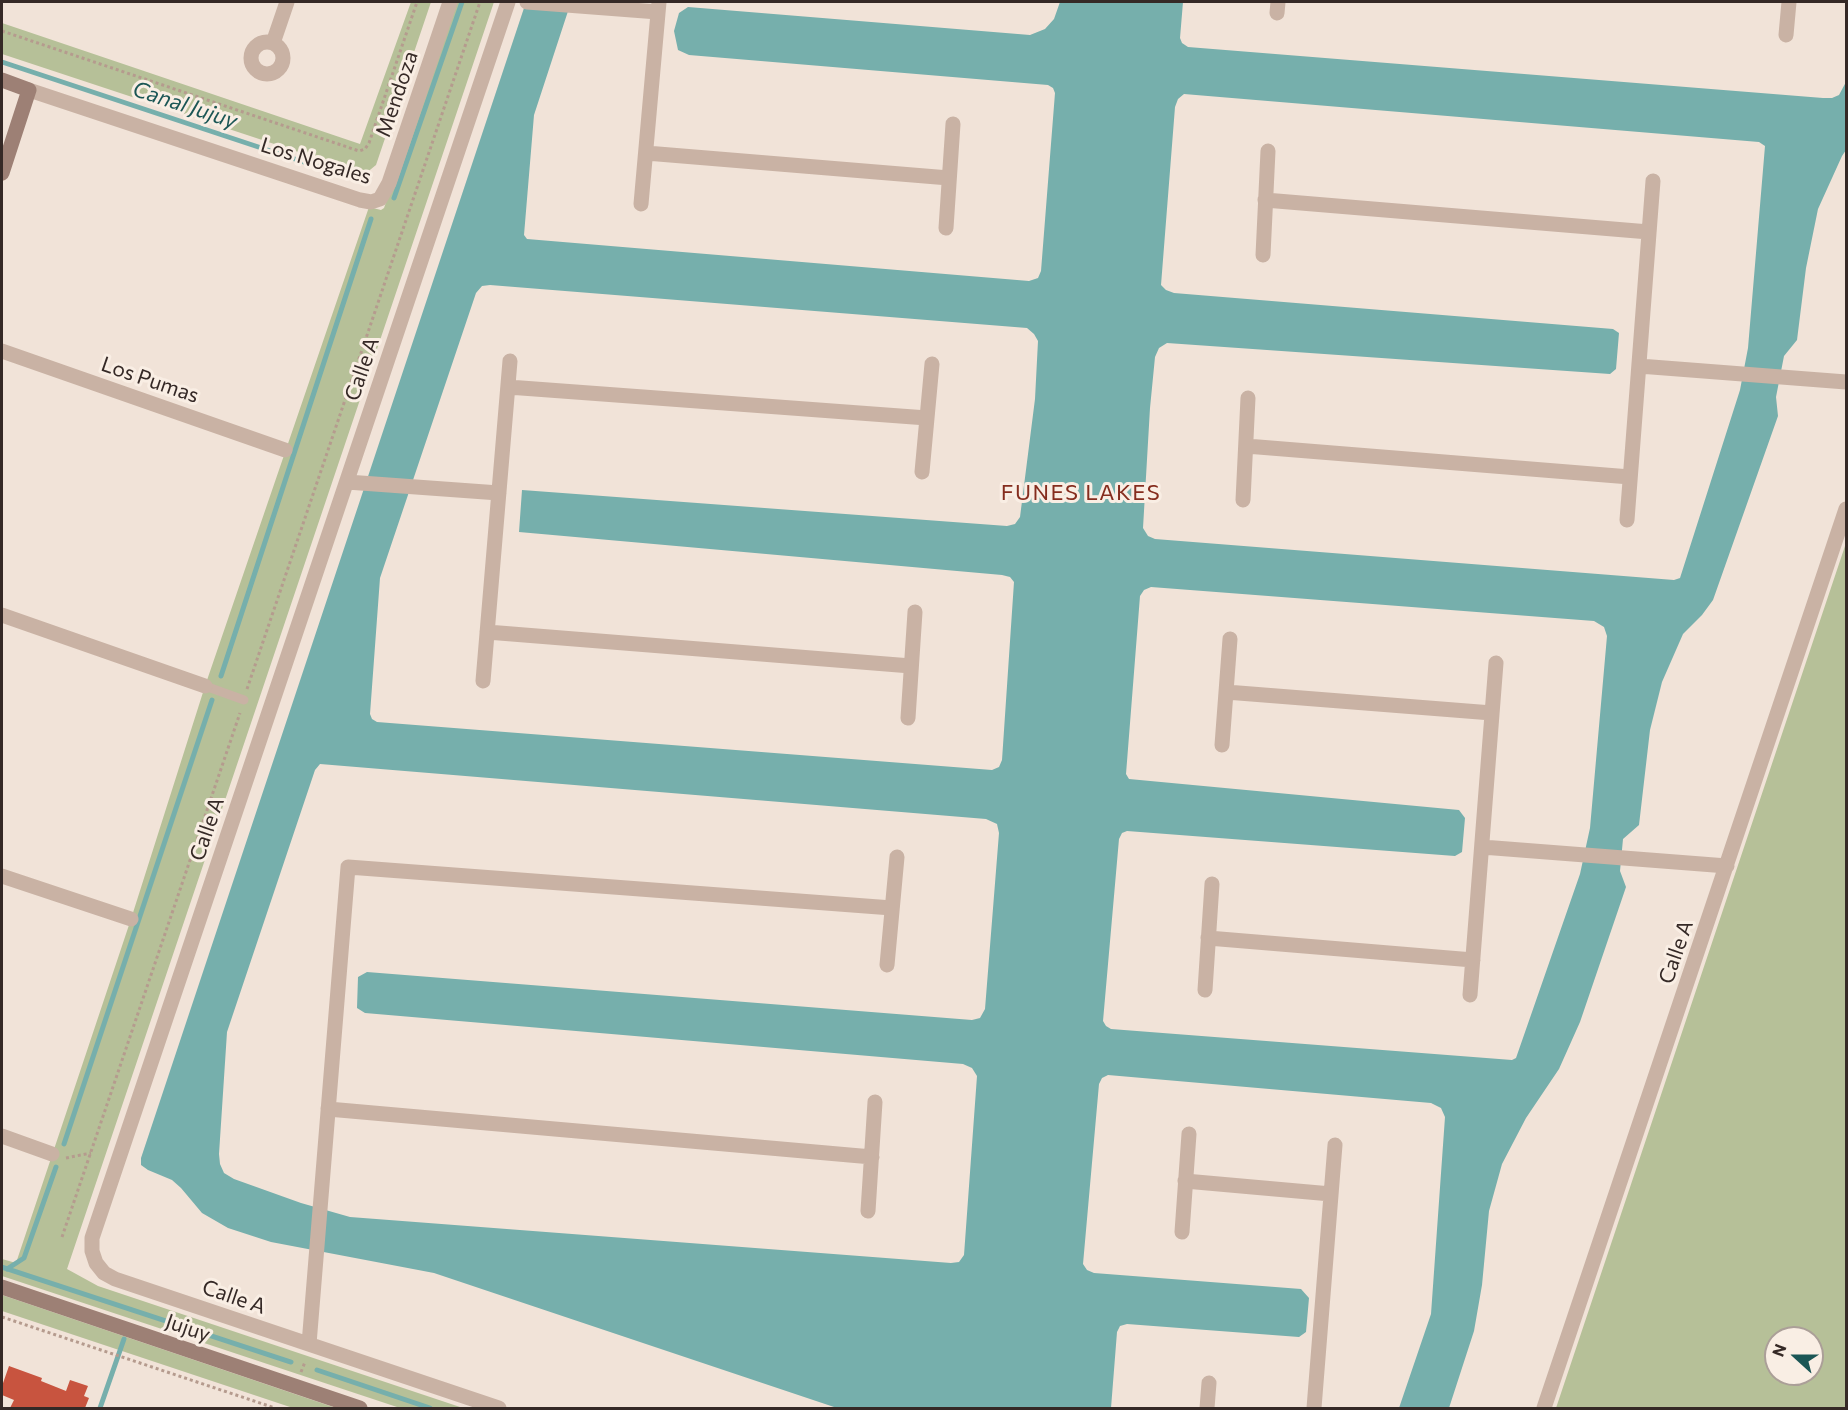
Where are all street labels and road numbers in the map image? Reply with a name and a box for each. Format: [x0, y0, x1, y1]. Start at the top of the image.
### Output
street label: Mendoza [371, 48, 423, 140]
street label: Los Nogales [258, 132, 374, 190]
street label: Calle A [339, 334, 385, 404]
street label: Los Pumas [98, 352, 202, 408]
street label: Calle A [184, 794, 230, 864]
street label: Calle A [1653, 917, 1699, 987]
street label: Calle A [199, 1274, 269, 1320]
street label: Jujuy [162, 1309, 214, 1347]

